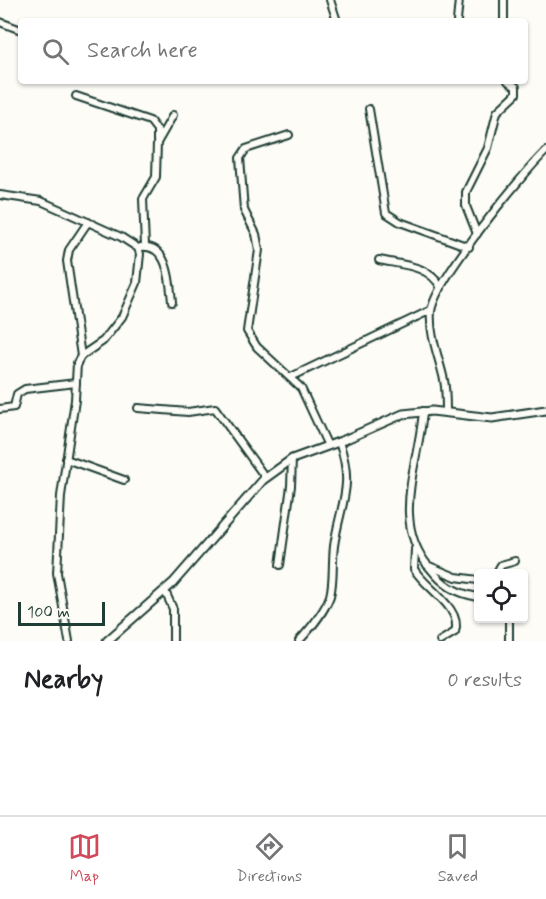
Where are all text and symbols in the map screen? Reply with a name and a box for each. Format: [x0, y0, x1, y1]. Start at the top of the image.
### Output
search box [18, 18, 528, 84]
icon: search [39, 35, 72, 68]
text: Search here [87, 37, 198, 65]
map controls [474, 569, 528, 623]
button: locate [474, 569, 528, 623]
scale bar [18, 599, 105, 626]
text: 100 m [27, 602, 70, 623]
text: Nearby [24, 663, 103, 697]
text: 0 results [448, 667, 522, 694]
tab: Map [68, 830, 101, 887]
tab: Directions [236, 830, 302, 887]
tab: Saved [438, 830, 478, 887]

